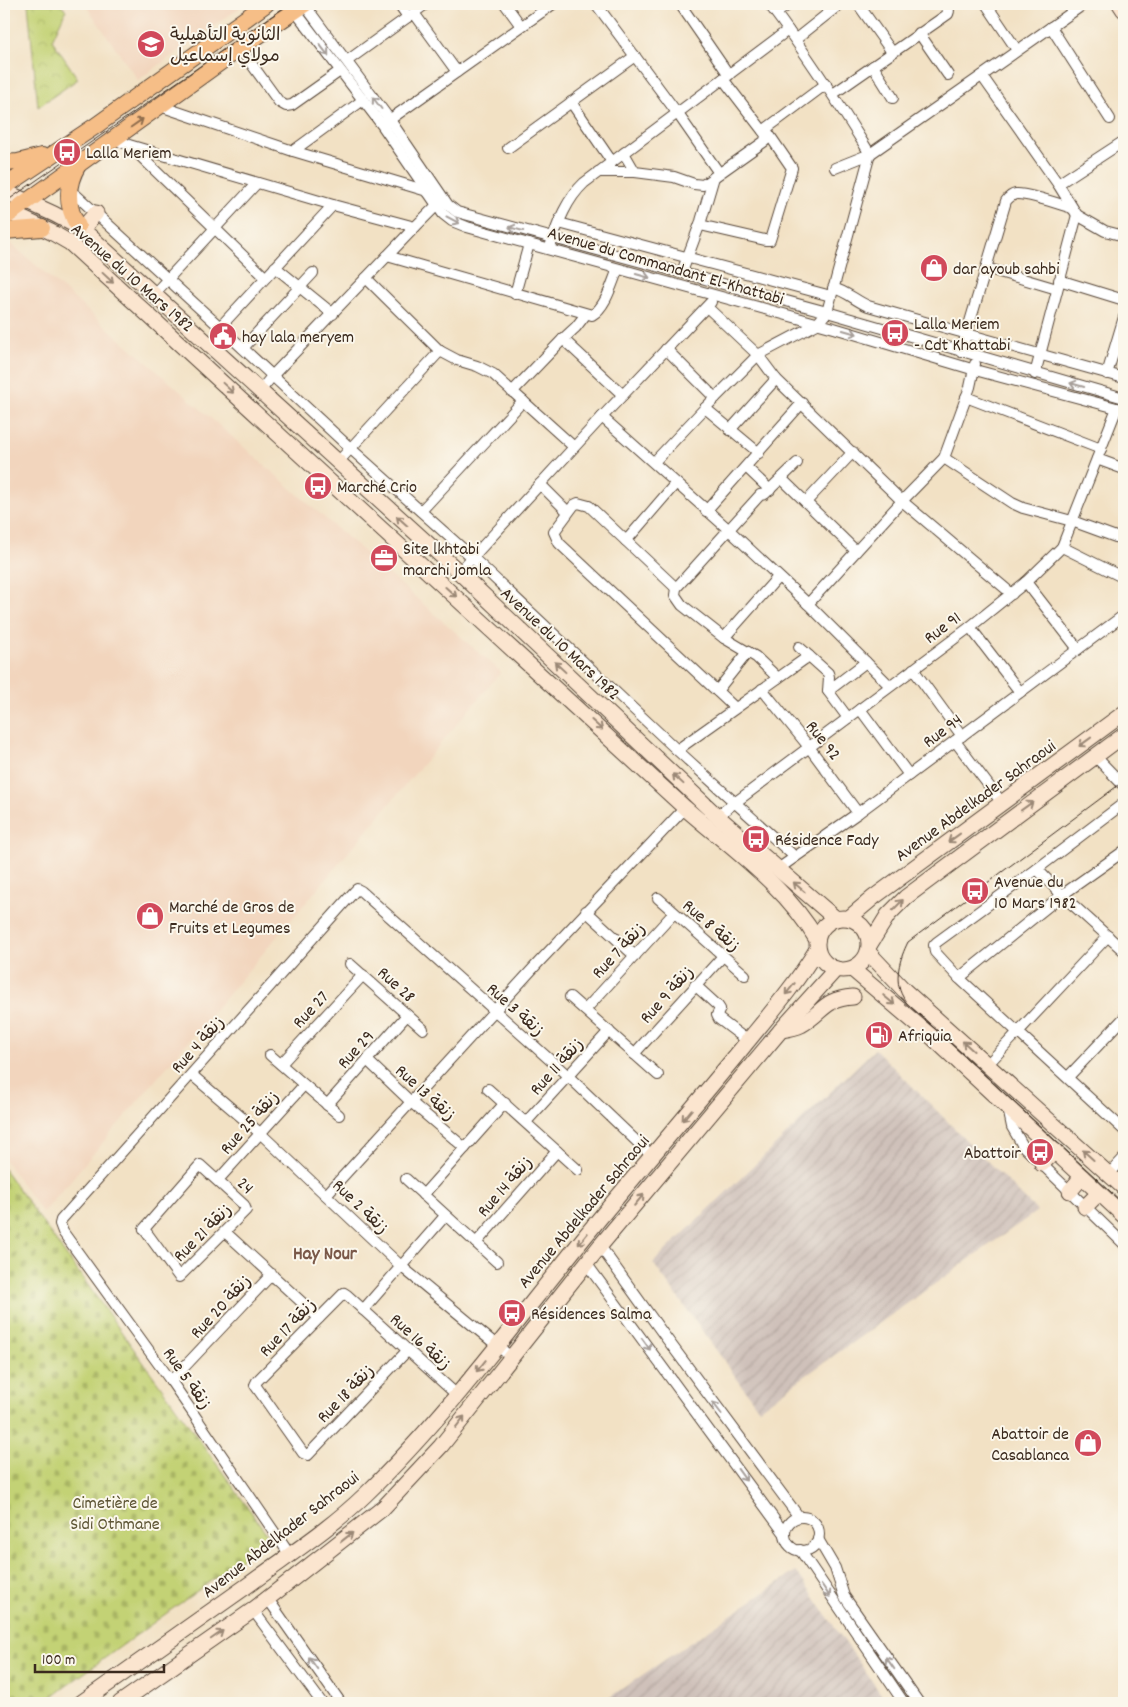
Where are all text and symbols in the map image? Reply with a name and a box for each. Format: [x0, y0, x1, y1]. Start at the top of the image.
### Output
place label: الثانوية التأهيلية مولاي إسماعيل [170, 24, 280, 70]
school or university icon: الثانوية التأهيلية مولاي إسماعيل [136, 29, 166, 59]
one-way arrow [319, 43, 330, 56]
one-way arrow [372, 96, 383, 110]
one-way arrow [130, 118, 144, 128]
bus stop icon: Lalla Meriem [52, 137, 82, 167]
place label: Lalla Meriem [86, 142, 172, 167]
one-way arrow [446, 215, 461, 225]
street label: Avenue du 10 Mars 1982 [64, 218, 199, 340]
street label: Avenue du Commandant El-Khattabi [544, 222, 786, 313]
one-way arrow [509, 224, 525, 233]
shop icon: dar ayoub sahbi [919, 253, 949, 283]
place label: dar ayoub sahbi [953, 258, 1059, 283]
one-way arrow [634, 271, 650, 281]
one-way arrow [102, 272, 115, 284]
place label: Lalla Meriem - Cdt Khattabi [914, 313, 1010, 359]
bus stop icon: Lalla Meriem - Cdt Khattabi [880, 318, 910, 348]
public building icon: hay lala meryem [208, 321, 238, 351]
place label: hay lala meryem [242, 326, 354, 351]
one-way arrow [841, 328, 857, 338]
one-way arrow [1070, 380, 1086, 390]
one-way arrow [221, 382, 234, 394]
bus stop icon: Marché Crio [303, 471, 333, 501]
place label: Marché Crio [337, 476, 417, 501]
one-way arrow [396, 515, 409, 526]
place label: Site lkhtabi marchi jomla [403, 538, 492, 584]
office icon: Site lkhtabi marchi jomla [369, 543, 399, 573]
street label: Avenue du 10 Mars 1982 [494, 582, 625, 707]
one-way arrow [445, 586, 457, 598]
street label: Rue 91 [920, 607, 967, 651]
one-way arrow [553, 661, 566, 673]
street label: Rue 94 [918, 709, 969, 755]
street label: Rue 92 [798, 716, 846, 767]
one-way arrow [590, 719, 603, 731]
street label: Avenue Abdelkader Sahraoui [891, 735, 1062, 869]
one-way arrow [1079, 736, 1092, 747]
one-way arrow [671, 773, 684, 785]
one-way arrow [1020, 801, 1033, 812]
bus stop icon: Résidence Fady [741, 824, 771, 854]
place label: Résidence Fady [775, 829, 879, 854]
one-way arrow [947, 833, 961, 843]
place label: Avenue du 10 Mars 1982 [994, 871, 1077, 917]
bus stop icon: Avenue du 10 Mars 1982 [960, 876, 990, 906]
one-way arrow [793, 882, 806, 893]
street label: Rue 8 زنقة [676, 895, 745, 959]
place label: Marché de Gros de Fruits et Legumes [169, 896, 294, 942]
one-way arrow [891, 899, 903, 911]
shop icon: Marché de Gros de Fruits et Legumes [135, 901, 165, 931]
street label: Rue 7 زنقة [587, 918, 653, 986]
street label: Rue 9 زنقة [635, 961, 701, 1030]
street label: Rue 28 [371, 962, 420, 1010]
street label: Rue 3 زنقة [480, 978, 549, 1044]
one-way arrow [785, 983, 796, 996]
street label: Rue 27 [288, 986, 336, 1035]
one-way arrow [882, 995, 895, 1006]
street label: Rue 4 زنقة [166, 1011, 231, 1080]
fuel station icon: Afriquia [864, 1020, 894, 1050]
place label: Afriquia [898, 1025, 952, 1050]
street label: Rue 29 [333, 1026, 381, 1076]
street label: Rue 11 زنقة [525, 1033, 591, 1102]
one-way arrow [961, 1040, 974, 1052]
street label: Rue 13 زنقة [388, 1060, 460, 1128]
street label: Rue 25 زنقة [215, 1086, 286, 1161]
one-way arrow [682, 1108, 693, 1121]
street label: Avenue Abdelkader Sahraoui [513, 1130, 657, 1295]
bus stop icon: Abattoir [1025, 1137, 1055, 1167]
place label: Abattoir [964, 1142, 1021, 1167]
one-way arrow [1082, 1150, 1095, 1161]
street label: Rue 14 زنقة [472, 1152, 539, 1224]
street label: 24 [230, 1172, 258, 1201]
street label: Rue 2 زنقة [325, 1174, 393, 1241]
one-way arrow [633, 1193, 644, 1206]
street label: Rue 21 زنقة [169, 1199, 239, 1269]
one-way arrow [577, 1233, 588, 1246]
district label: Hay Nour [293, 1242, 358, 1269]
street label: Rue 20 زنقة [185, 1270, 258, 1345]
street label: Rue 17 زنقة [254, 1294, 323, 1364]
bus stop icon: Résidences Salma [497, 1298, 527, 1328]
place label: Résidences Salma [531, 1303, 652, 1328]
street label: Rue 16 زنقة [383, 1308, 456, 1377]
one-way arrow [641, 1337, 651, 1351]
street label: Rue 5 زنقة [155, 1343, 216, 1415]
one-way arrow [475, 1359, 486, 1372]
street label: Rue 18 زنقة [312, 1360, 381, 1430]
one-way arrow [712, 1402, 723, 1415]
one-way arrow [455, 1416, 466, 1429]
place label: Abattoir de Casablanca [991, 1423, 1070, 1469]
shop icon: Abattoir de Casablanca [1073, 1428, 1103, 1458]
street label: Avenue Abdelkader Sahraoui [198, 1467, 365, 1605]
one-way arrow [737, 1468, 747, 1482]
park label: Cimetière de Sidi Othmane [70, 1492, 160, 1538]
one-way arrow [340, 1532, 353, 1543]
one-way arrow [821, 1584, 831, 1598]
one-way arrow [210, 1630, 224, 1640]
scale bar [35, 1642, 164, 1674]
text: 100 m [42, 1650, 75, 1672]
one-way arrow [308, 1656, 318, 1670]
one-way arrow [885, 1657, 896, 1671]

